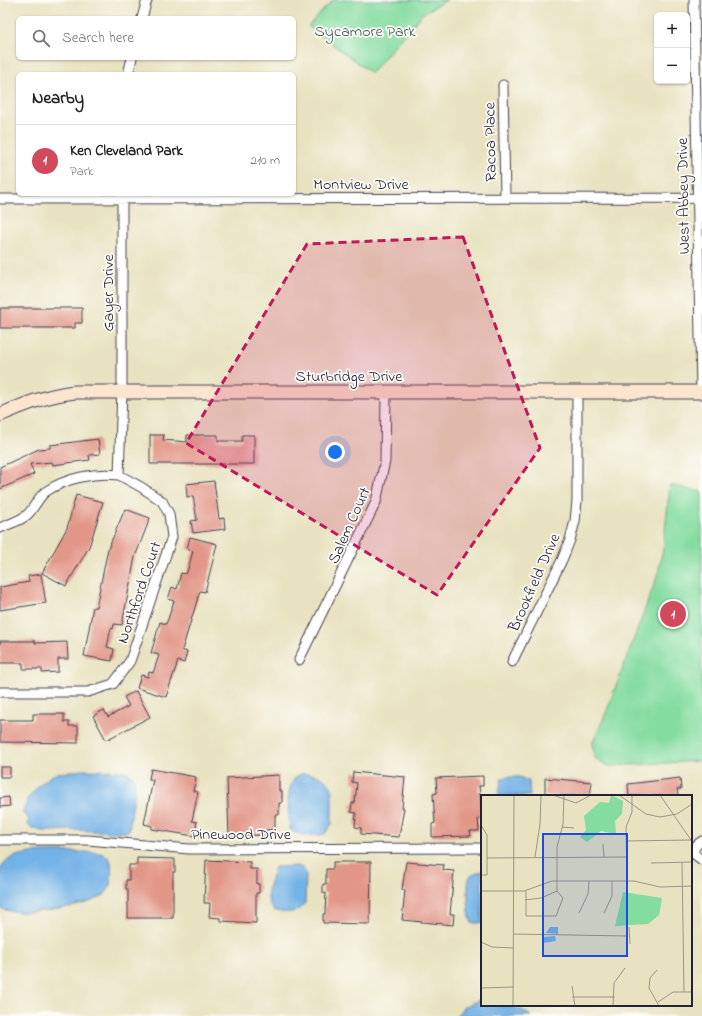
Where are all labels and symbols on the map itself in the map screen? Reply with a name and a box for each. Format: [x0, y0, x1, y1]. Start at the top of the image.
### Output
park label: Sycamore Park [314, 20, 417, 44]
street label: Racoa Place [478, 101, 504, 182]
street label: West Abbey Drive [671, 137, 697, 255]
street label: Montview Drive [313, 173, 410, 197]
street label: Gayer Drive [97, 254, 121, 332]
street label: Sturbridge Drive [296, 365, 403, 389]
your location [325, 442, 345, 462]
street label: Salem Court [322, 483, 378, 568]
street label: Brookfield Drive [502, 529, 568, 637]
street label: Northford Court [111, 538, 169, 647]
pin: 1 [660, 599, 686, 629]
inset map [481, 795, 692, 1006]
street label: Pinewood Drive [191, 823, 292, 847]

